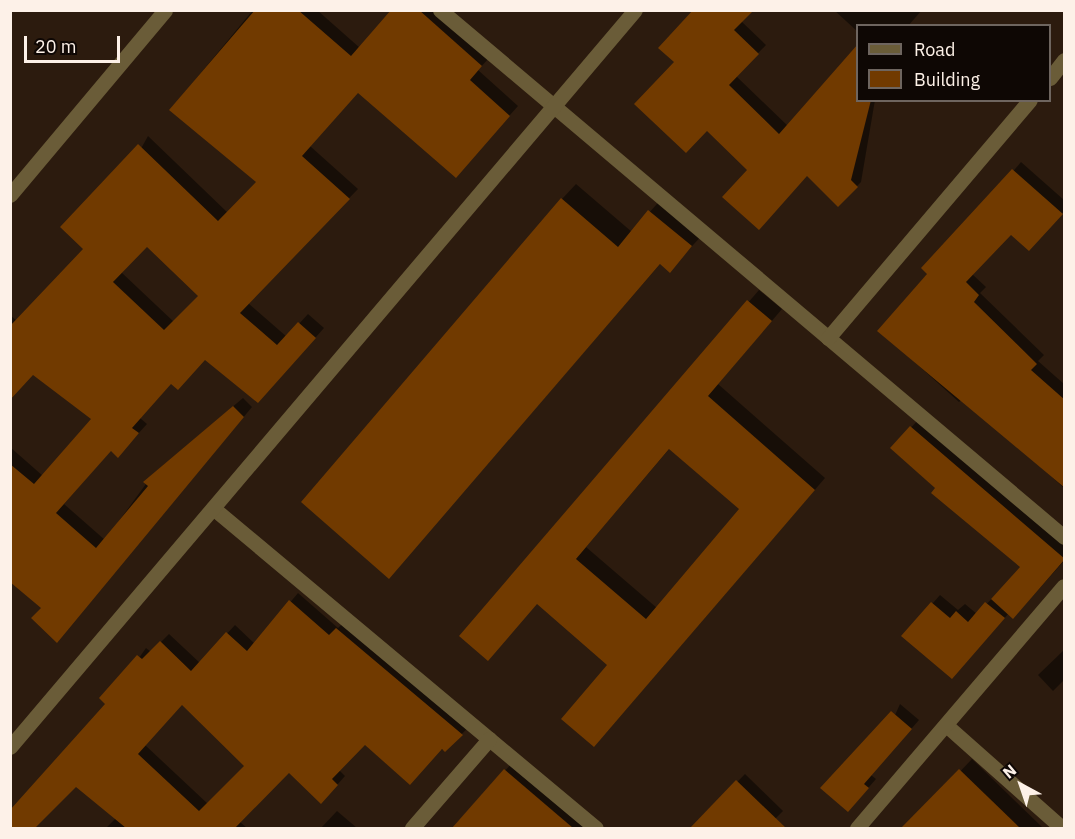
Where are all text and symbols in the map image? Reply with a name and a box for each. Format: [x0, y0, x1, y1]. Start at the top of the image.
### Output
scale bar [27, 24, 123, 62]
legend [856, 24, 1051, 102]
text: 20 m [35, 35, 77, 58]
text: Road [914, 38, 955, 61]
text: Building [914, 68, 980, 91]
north arrow [991, 755, 1051, 815]
text: N [999, 760, 1020, 783]

